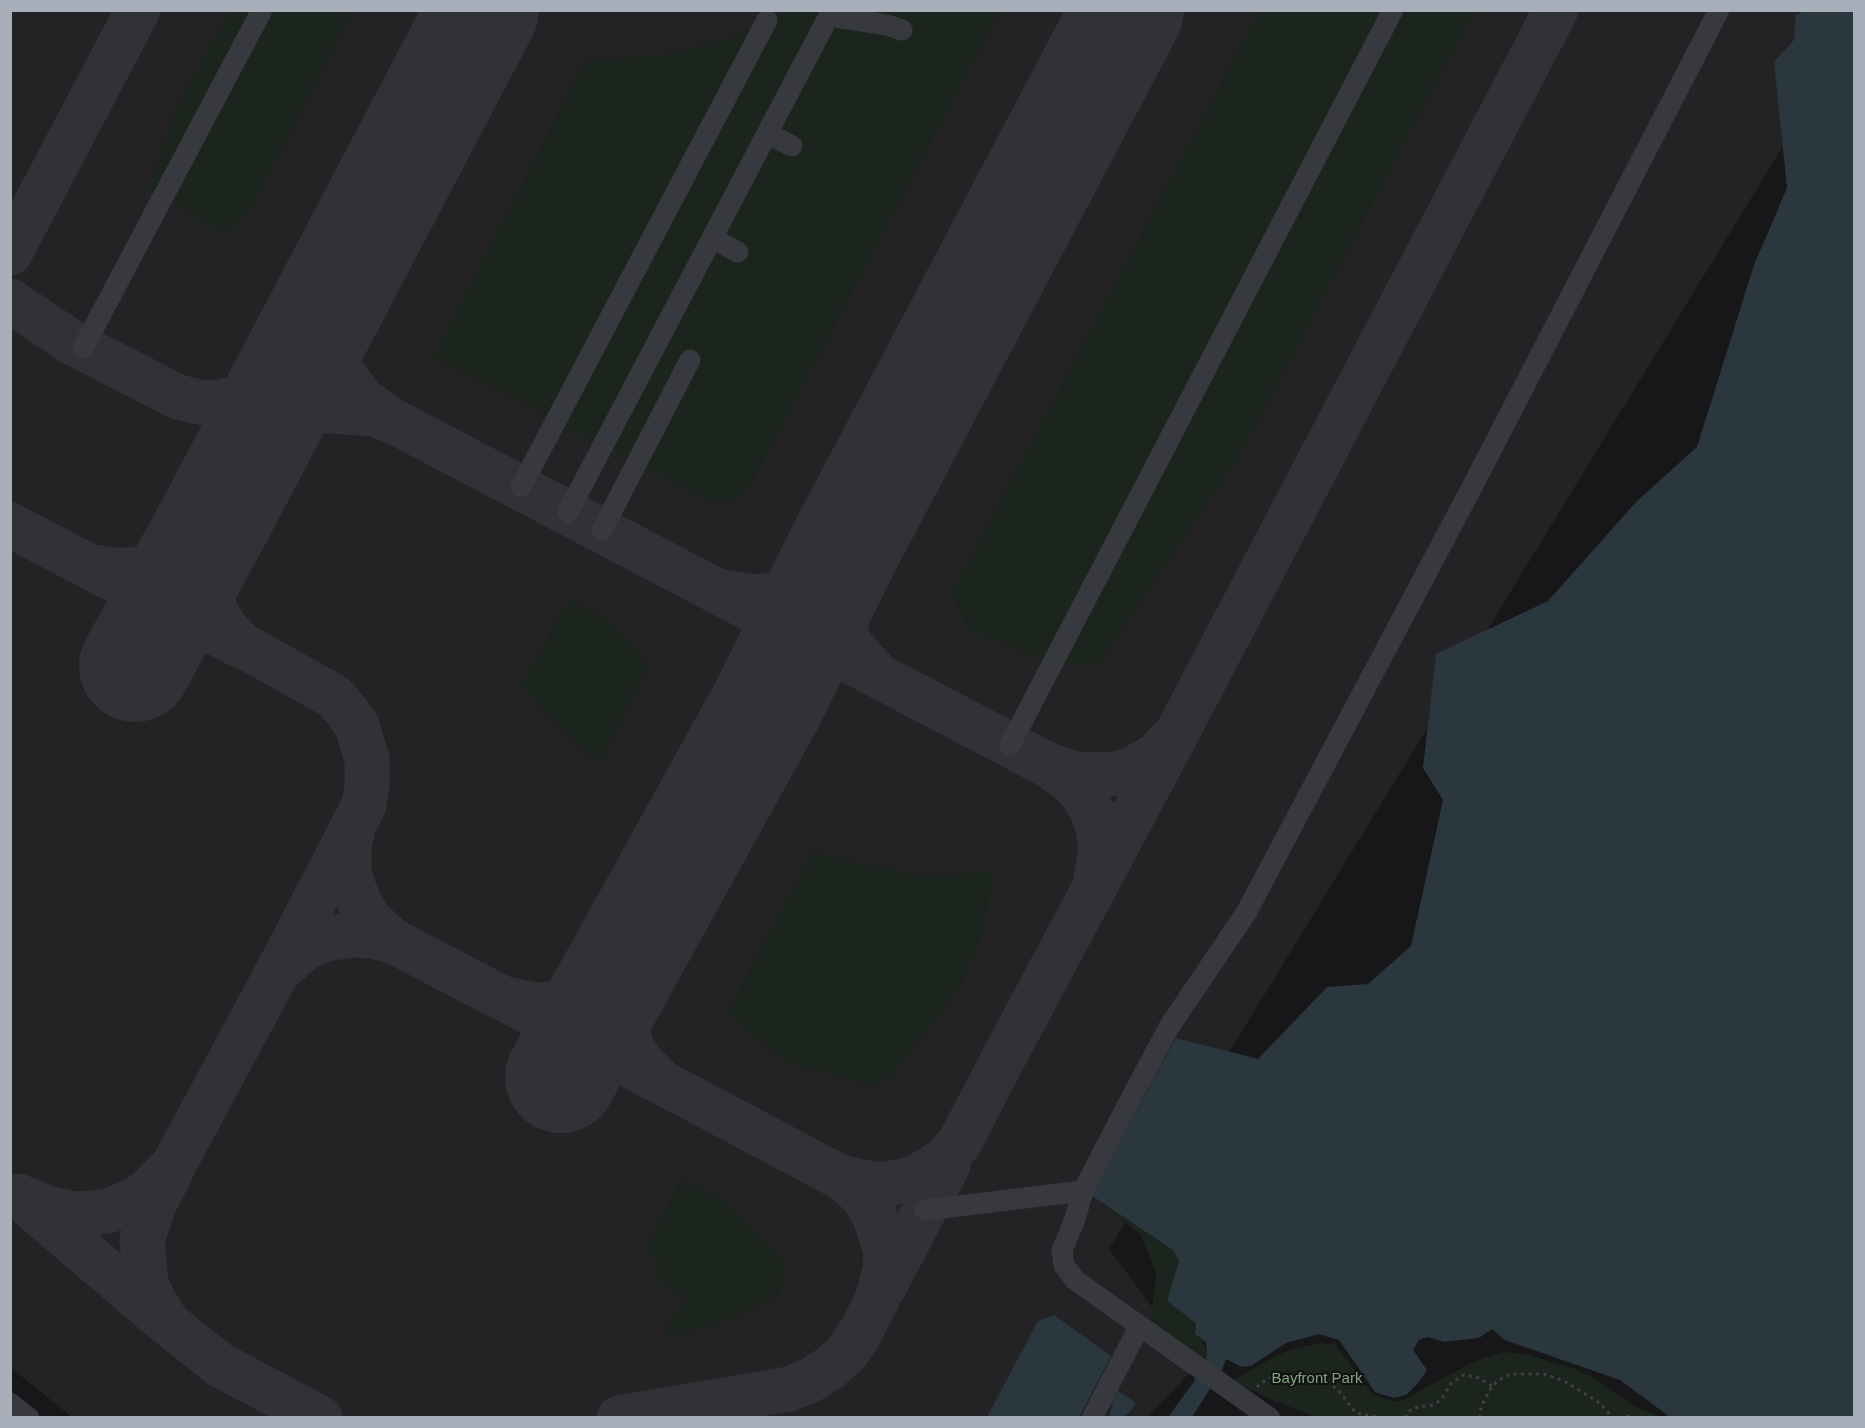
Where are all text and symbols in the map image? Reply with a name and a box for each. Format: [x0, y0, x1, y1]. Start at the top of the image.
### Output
park label: Bayfront Park [1272, 1370, 1362, 1388]

